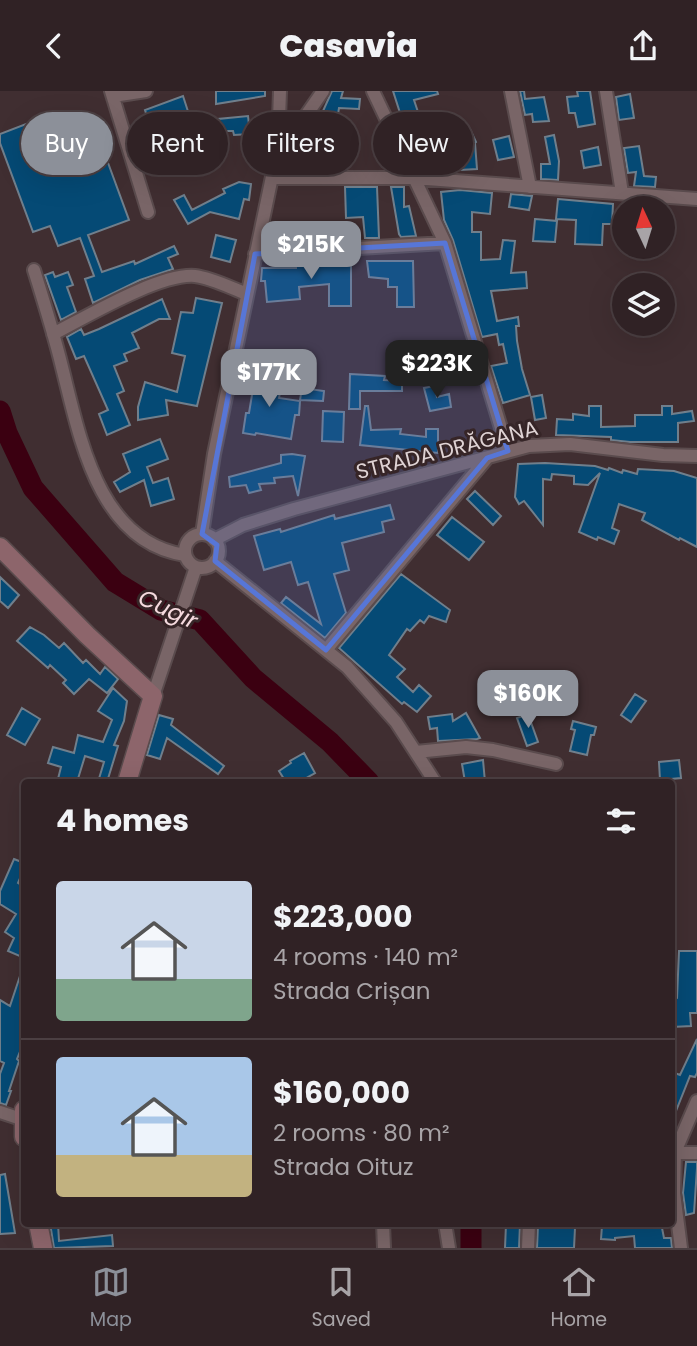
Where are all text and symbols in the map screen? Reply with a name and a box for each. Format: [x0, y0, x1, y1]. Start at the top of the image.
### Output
text: Casavia [279, 23, 418, 68]
icon: back [35, 27, 73, 65]
icon: share [624, 27, 662, 65]
chip: Buy [21, 112, 113, 175]
chip: Rent [127, 112, 228, 175]
chip: Filters [242, 112, 359, 175]
chip: New [373, 112, 473, 175]
north arrow [612, 196, 676, 259]
map controls [612, 196, 675, 336]
pin: $215K [262, 221, 360, 281]
text: $215K [277, 228, 345, 260]
button: layers [612, 273, 675, 336]
pin: $223K [388, 341, 486, 400]
text: $223K [401, 347, 473, 379]
pin: $177K [220, 349, 318, 409]
text: $177K [237, 356, 301, 388]
street label: STRADA DRĂGANA [353, 413, 541, 486]
water label: Cugir [133, 581, 204, 637]
pin: $160K [479, 671, 577, 730]
text: $160K [493, 677, 563, 709]
text: 4 homes [56, 799, 189, 842]
icon: filters [602, 802, 640, 840]
text: $223,000 [273, 895, 412, 938]
icon: home [112, 909, 196, 993]
text: 4 rooms · 140 m² [273, 941, 458, 973]
text: Strada Crișan [273, 975, 431, 1007]
text: $160,000 [273, 1071, 410, 1114]
icon: home [112, 1085, 196, 1169]
text: 2 rooms · 80 m² [273, 1117, 450, 1149]
text: Strada Oituz [273, 1151, 414, 1183]
tab: Map [90, 1263, 132, 1334]
tab: Saved [312, 1263, 371, 1334]
tab: Home [550, 1263, 607, 1334]

